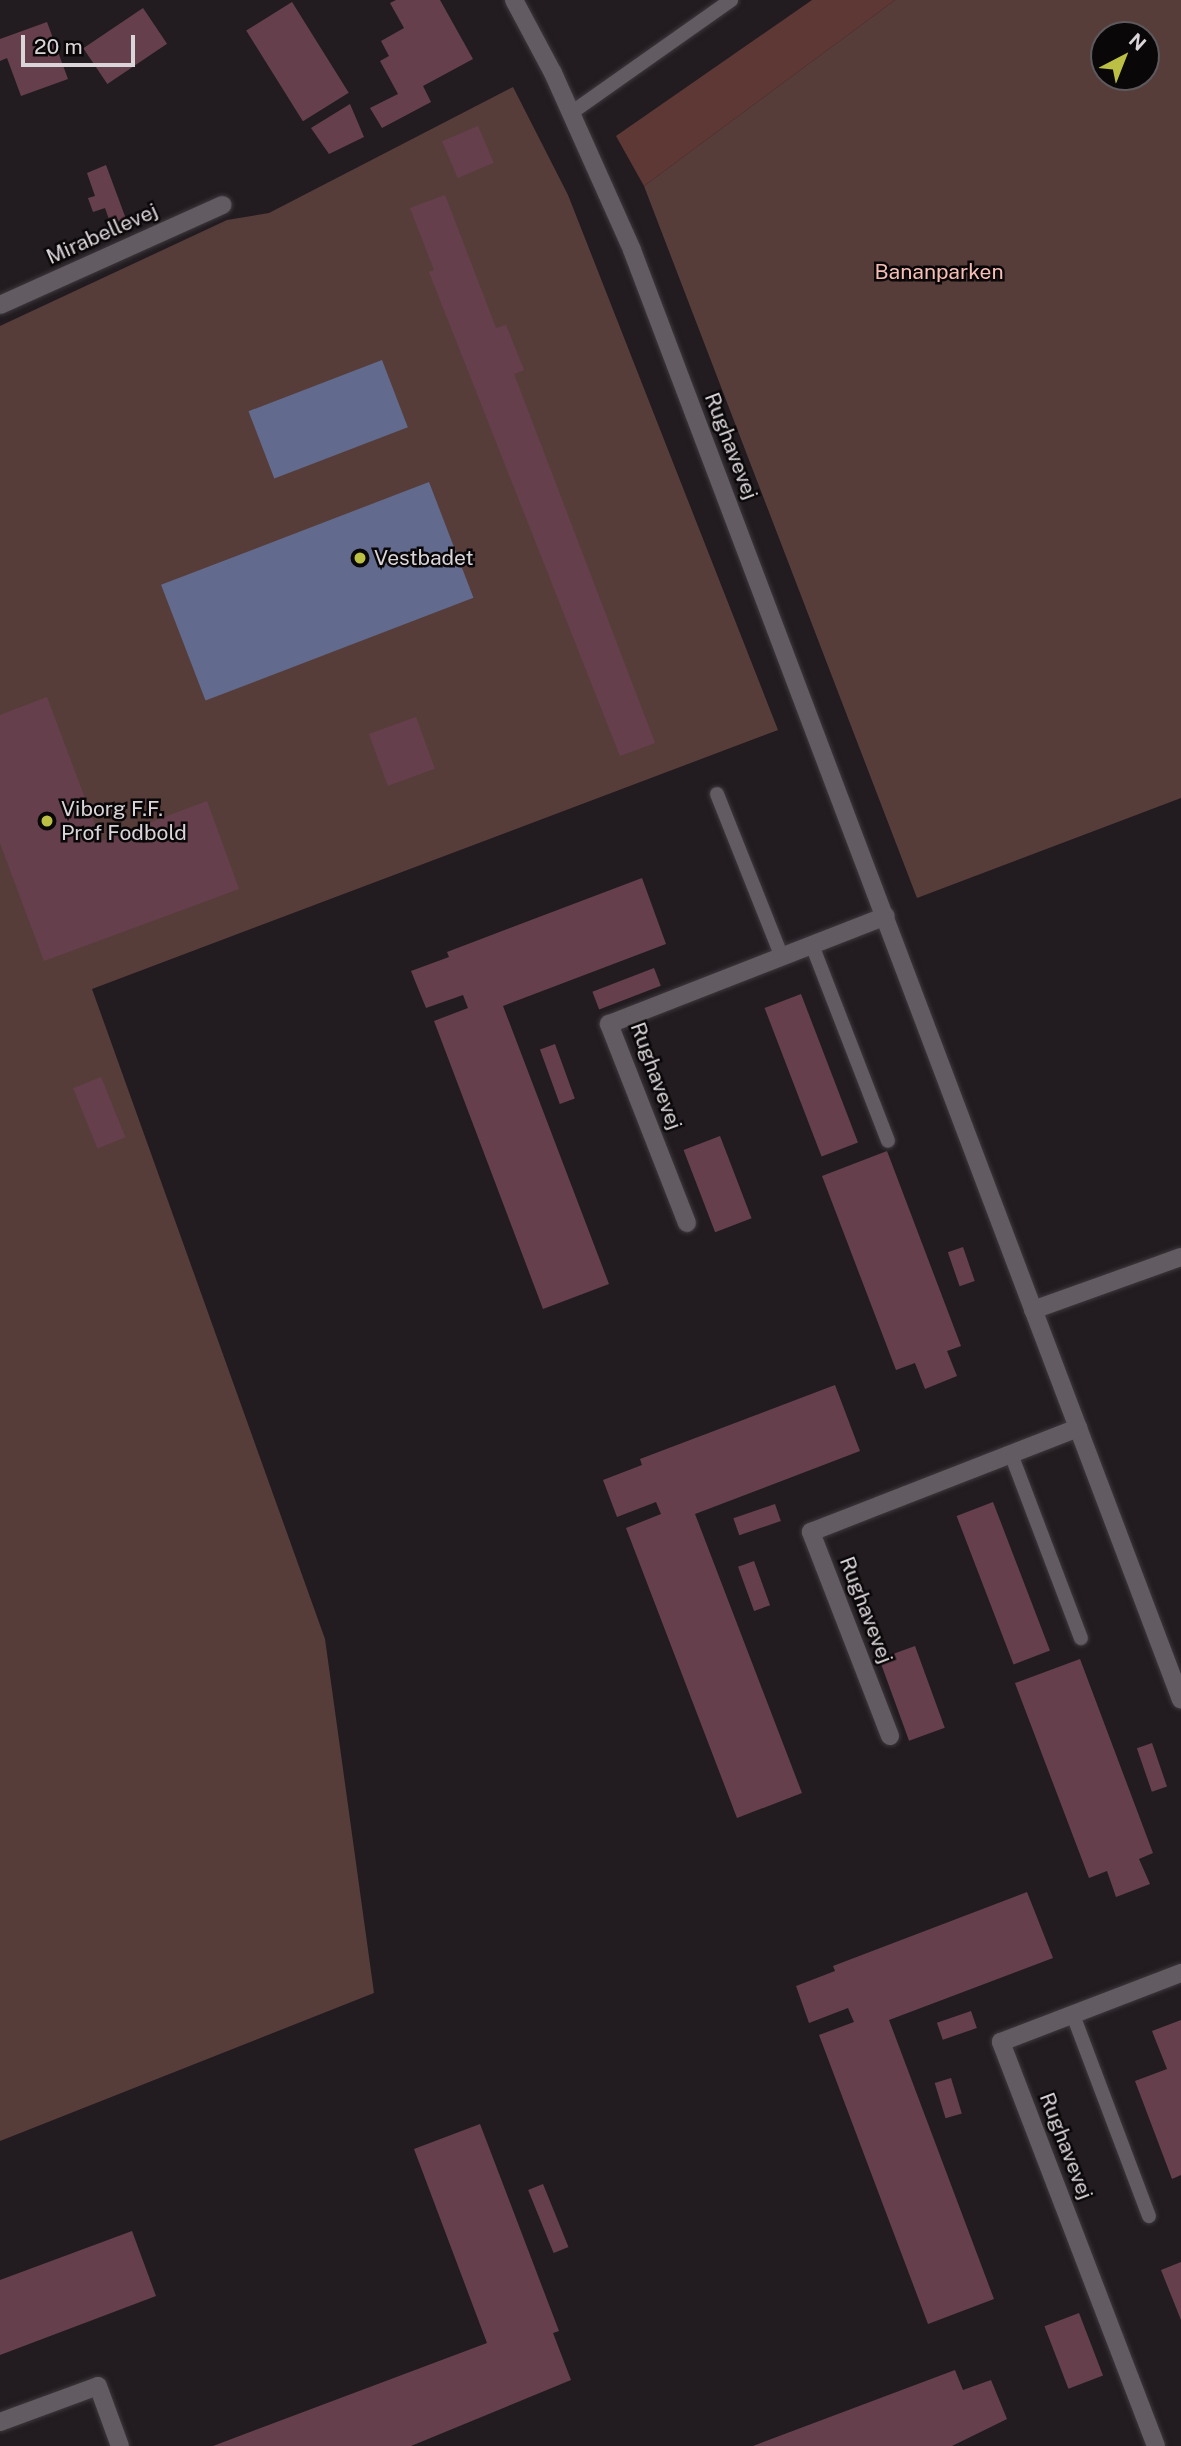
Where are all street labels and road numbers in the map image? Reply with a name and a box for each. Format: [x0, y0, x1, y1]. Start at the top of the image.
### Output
street label: Mirabellevej [42, 198, 162, 270]
street label: Rughavevej [699, 389, 763, 503]
street label: Rughavevej [625, 1019, 687, 1133]
street label: Rughavevej [834, 1553, 898, 1667]
street label: Rughavevej [1034, 2089, 1098, 2203]

